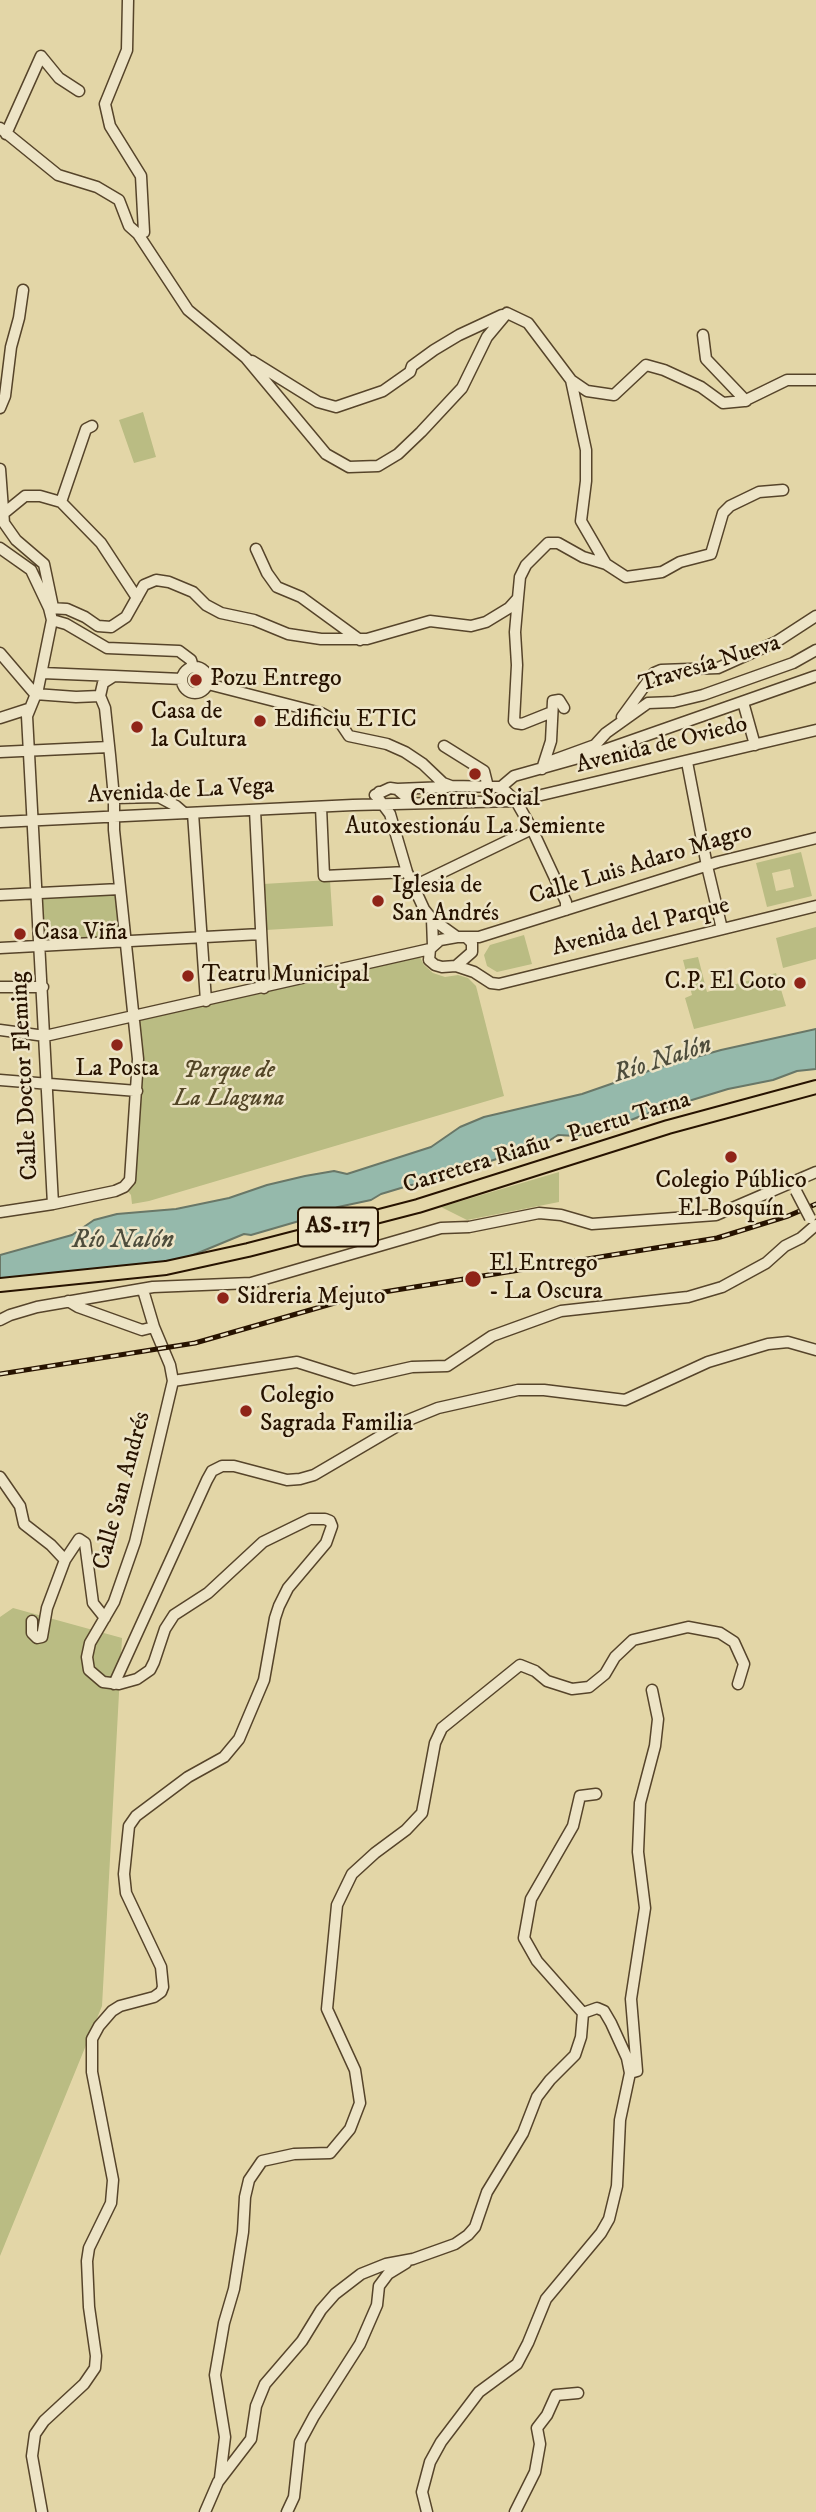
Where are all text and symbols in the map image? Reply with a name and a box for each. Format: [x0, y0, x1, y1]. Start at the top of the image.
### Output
street label: Travesía Nueva [636, 630, 784, 700]
place label: Pozu Entrego [210, 666, 342, 694]
marker: Pozu Entrego [188, 672, 204, 688]
place label: Casa de la Cultura [151, 699, 247, 755]
place label: Edificiu ETIC [274, 707, 417, 735]
street label: Avenida de Oviedo [573, 711, 751, 781]
marker: Edificiu ETIC [252, 713, 268, 729]
marker: Casa de la Cultura [129, 719, 145, 735]
marker: Centru Social Autoxestionáu La Semiente [467, 766, 483, 782]
street label: Avenida de La Vega [87, 773, 275, 811]
place label: Centru Social Autoxestionáu La Semiente [345, 786, 605, 842]
street label: Calle Luis Adaro Magro [526, 817, 756, 913]
place label: Iglesia de San Andrés [392, 873, 499, 929]
street label: Avenida del Parque [549, 892, 733, 964]
marker: Iglesia de San Andrés [370, 893, 386, 909]
place label: Casa Viña [34, 920, 127, 948]
marker: Casa Viña [12, 926, 28, 942]
place label: Teatru Municipal [202, 962, 369, 990]
marker: Teatru Municipal [180, 968, 196, 984]
place label: C.P. El Coto [665, 969, 786, 997]
street label: Calle Doctor Fleming [6, 971, 46, 1181]
marker: C.P. El Coto [792, 975, 808, 991]
water label: Río Nalón [610, 1030, 716, 1092]
marker: La Posta [109, 1037, 125, 1053]
place label: La Posta [75, 1056, 159, 1084]
park label: Parque de La Llaguna [173, 1058, 285, 1114]
street label: Carretera Riañu - Puertu Tarna [400, 1087, 694, 1201]
marker: Colegio Público El Bosquín [723, 1149, 739, 1165]
place label: Colegio Público El Bosquín [655, 1168, 807, 1224]
road number: AS-117 [298, 1208, 378, 1246]
water label: Río Nalón [72, 1226, 174, 1258]
place label: El Entrego - La Oscura [489, 1251, 603, 1307]
marker: El Entrego - La Oscura [463, 1269, 483, 1289]
place label: Sidreria Mejuto [237, 1284, 385, 1312]
marker: Sidreria Mejuto [215, 1290, 231, 1306]
place label: Colegio Sagrada Familia [260, 1383, 413, 1439]
marker: Colegio Sagrada Familia [238, 1403, 254, 1419]
street label: Calle San Andrés [88, 1409, 158, 1573]

